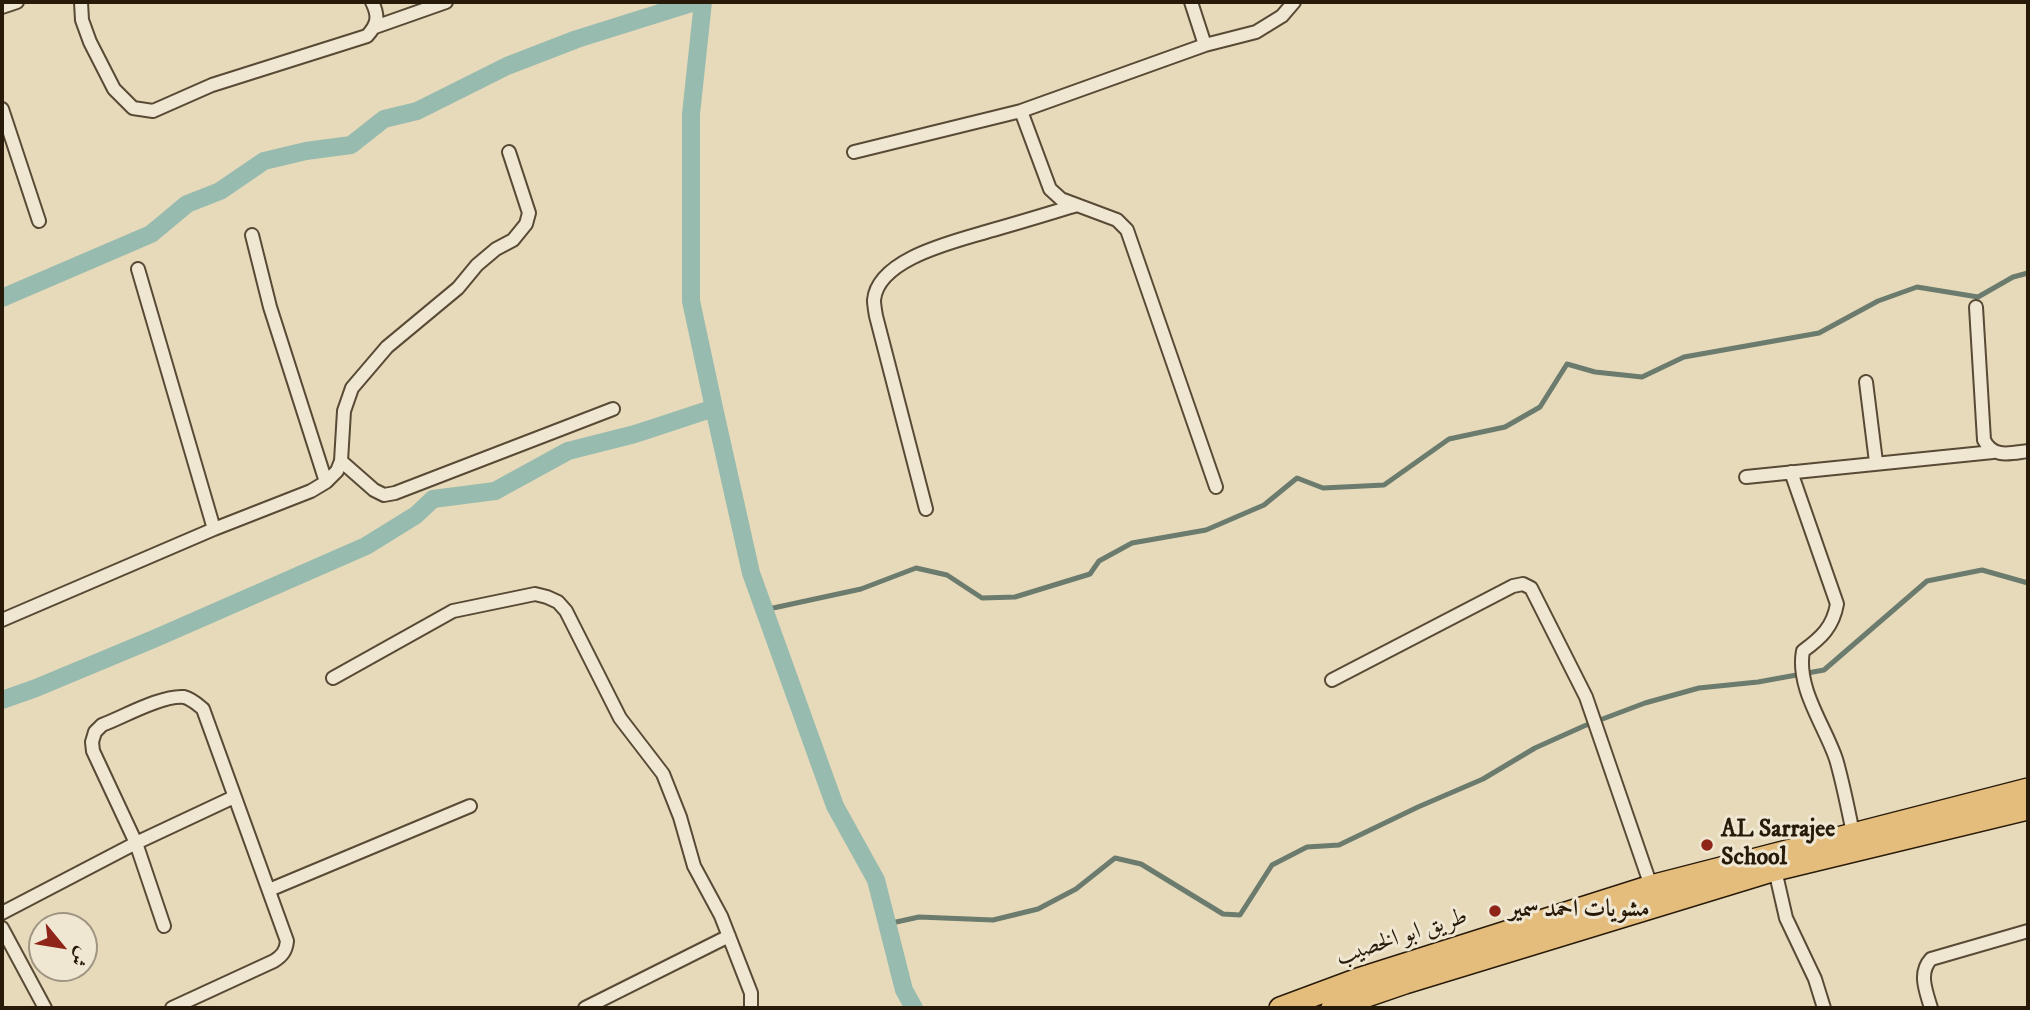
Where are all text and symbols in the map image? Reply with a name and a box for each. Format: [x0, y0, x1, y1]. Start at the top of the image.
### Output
place label: AL Sarrajee School [1721, 817, 1835, 873]
marker: AL Sarrajee School [1699, 837, 1715, 853]
place label: مشويات احمد سمير [1509, 897, 1650, 925]
street label: طريق ابو الخصيب [1332, 903, 1472, 973]
marker: مشويات احمد سمير [1487, 903, 1503, 919]
north arrow [28, 912, 98, 982]
text: ش [65, 943, 95, 971]

